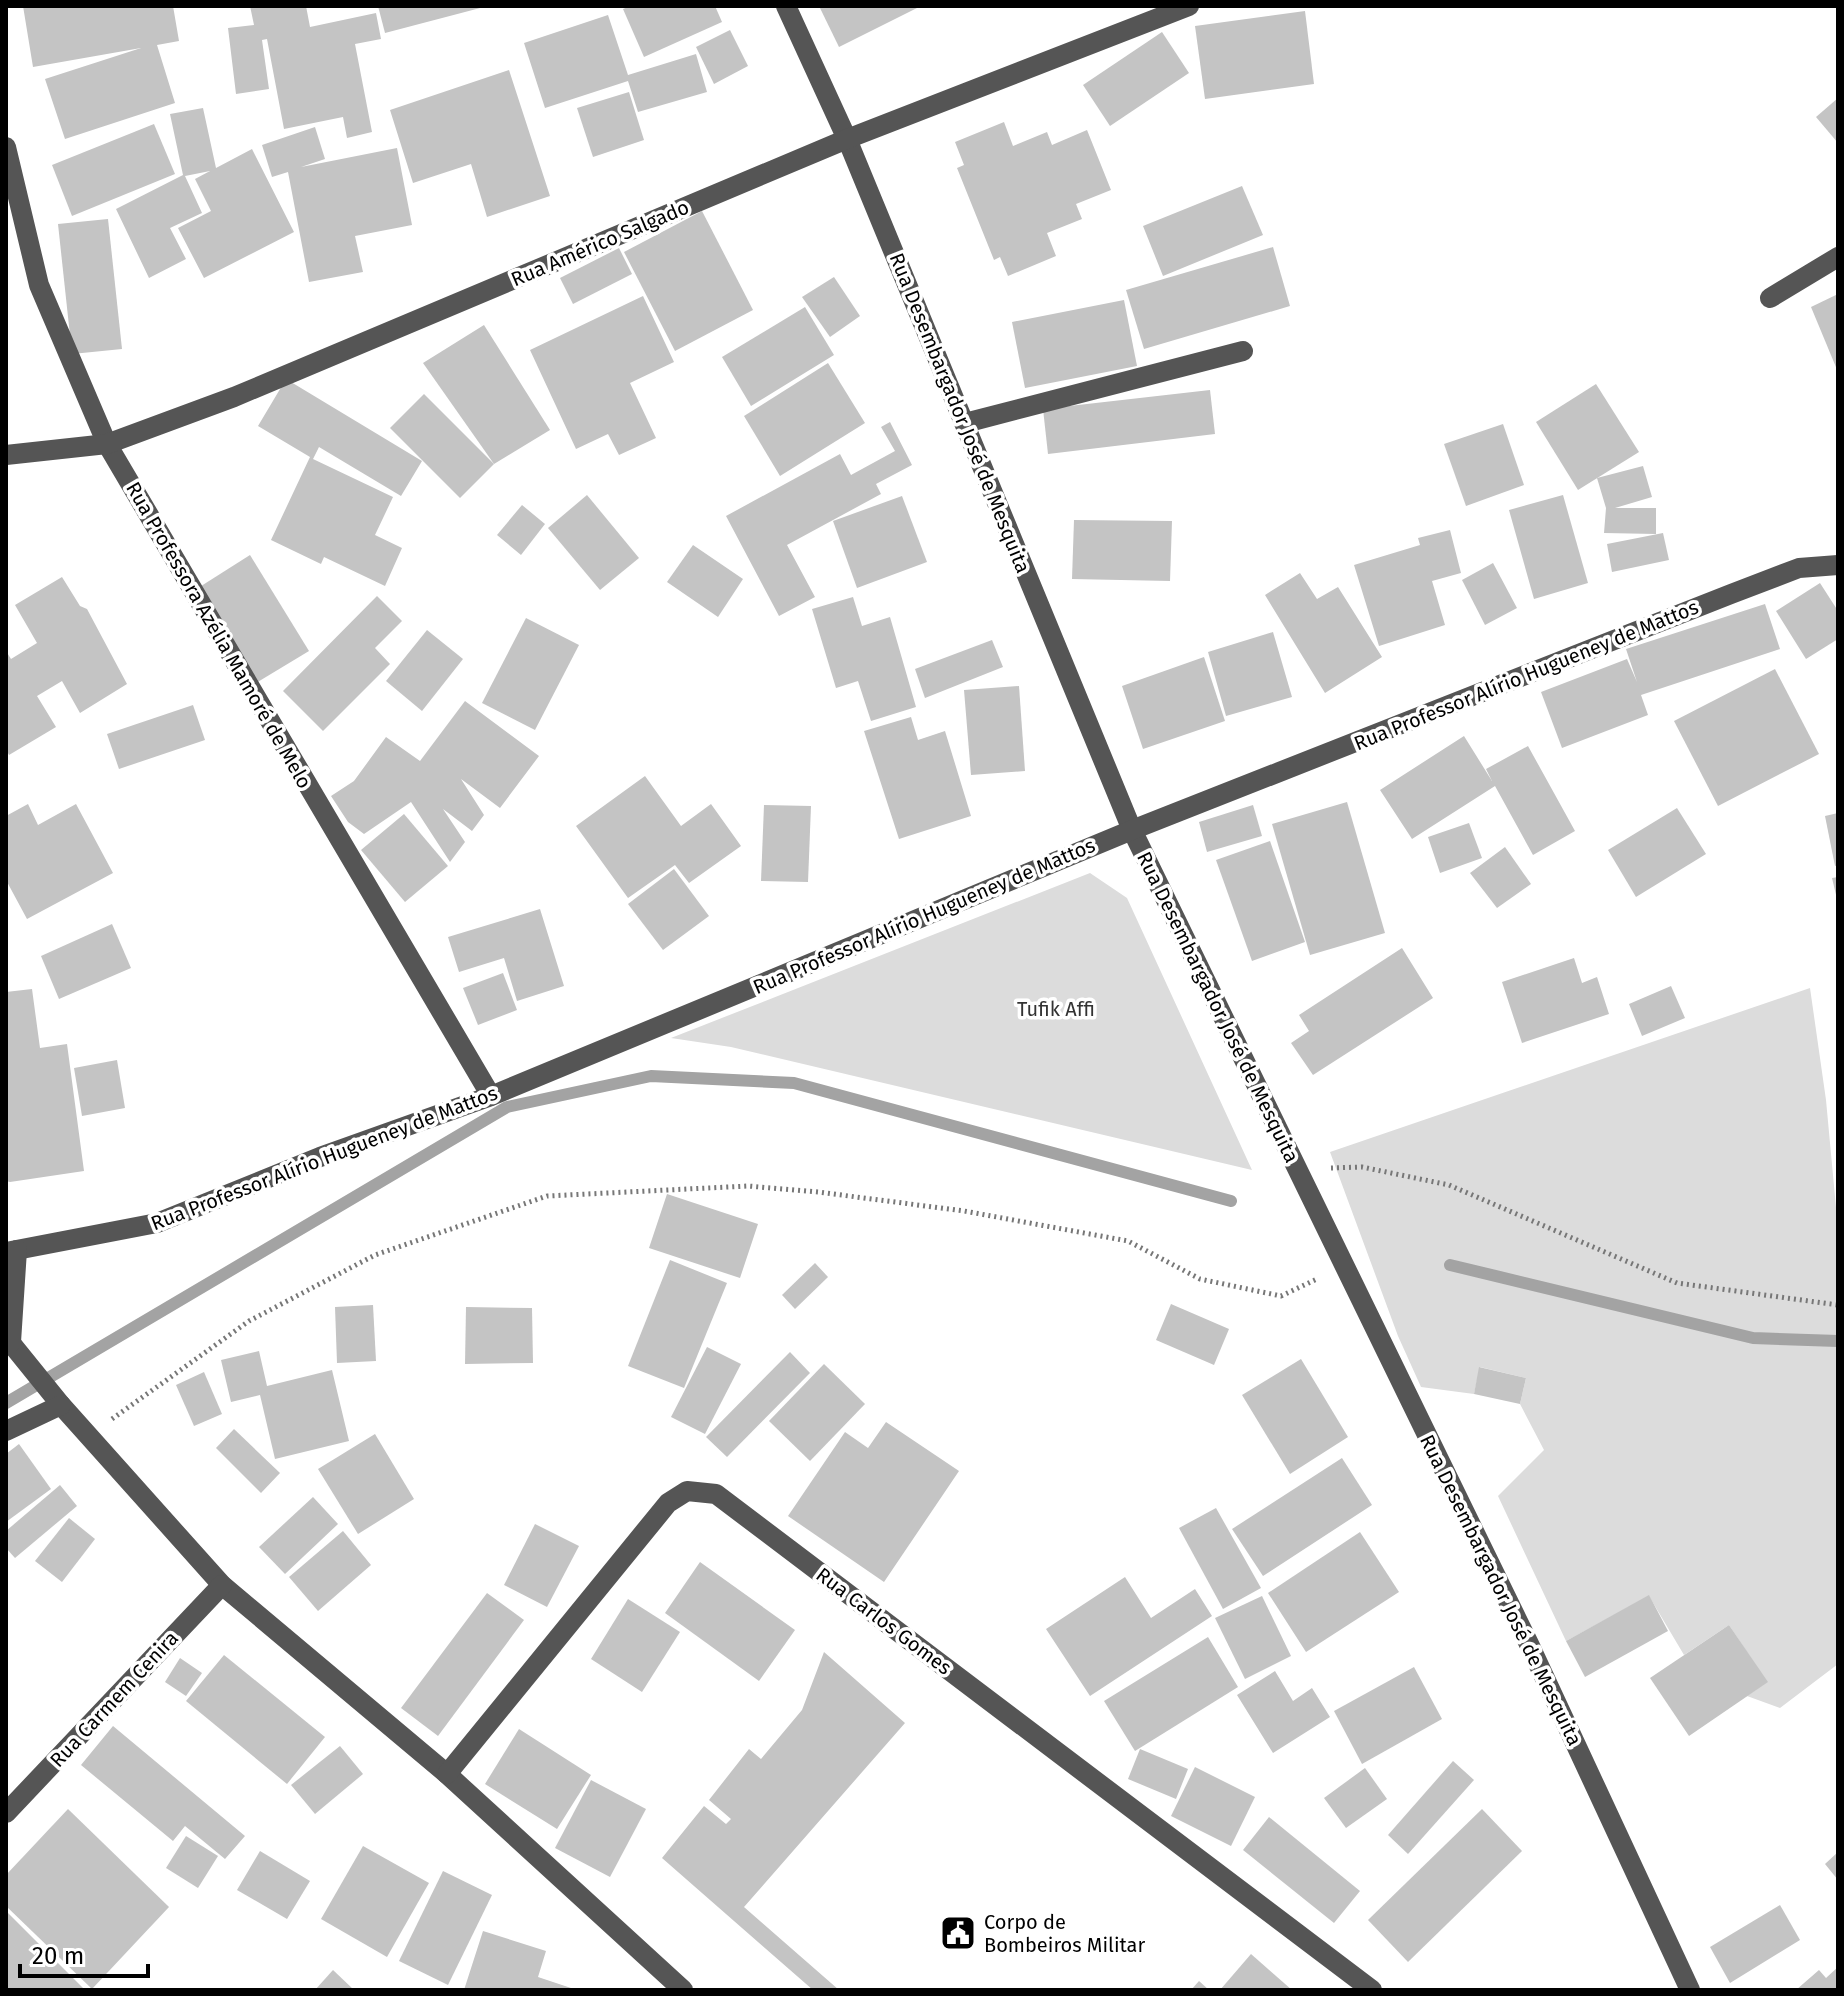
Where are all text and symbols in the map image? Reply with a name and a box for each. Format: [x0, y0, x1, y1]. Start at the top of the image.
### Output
street label: Rua Américo Salgado [507, 195, 693, 291]
street label: Rua Desembargador José de Mesquita [885, 249, 1035, 577]
street label: Rua Professora Azélia Mamoré de Melo [121, 477, 317, 793]
street label: Rua Professor Alírio Hugueney de Mattos [1350, 595, 1702, 755]
street label: Rua Professor Alírio Hugueney de Mattos [749, 833, 1099, 999]
street label: Rua Desembargador José de Mesquita [1132, 848, 1304, 1166]
park label: Tufik Affi [1017, 997, 1095, 1021]
street label: Rua Professor Alírio Hugueney de Mattos [147, 1081, 501, 1235]
street label: Rua Desembargador José de Mesquita [1415, 1431, 1587, 1749]
street label: Rua Carlos Gomes [812, 1562, 956, 1680]
street label: Rua Carmem Cenira [45, 1626, 183, 1772]
place label: Corpo de Bombeiros Militar [984, 1910, 1145, 1957]
public building icon: Corpo de Bombeiros Militar [939, 1914, 977, 1952]
scale bar [20, 1928, 148, 1978]
text: 20 m [32, 1942, 84, 1970]

